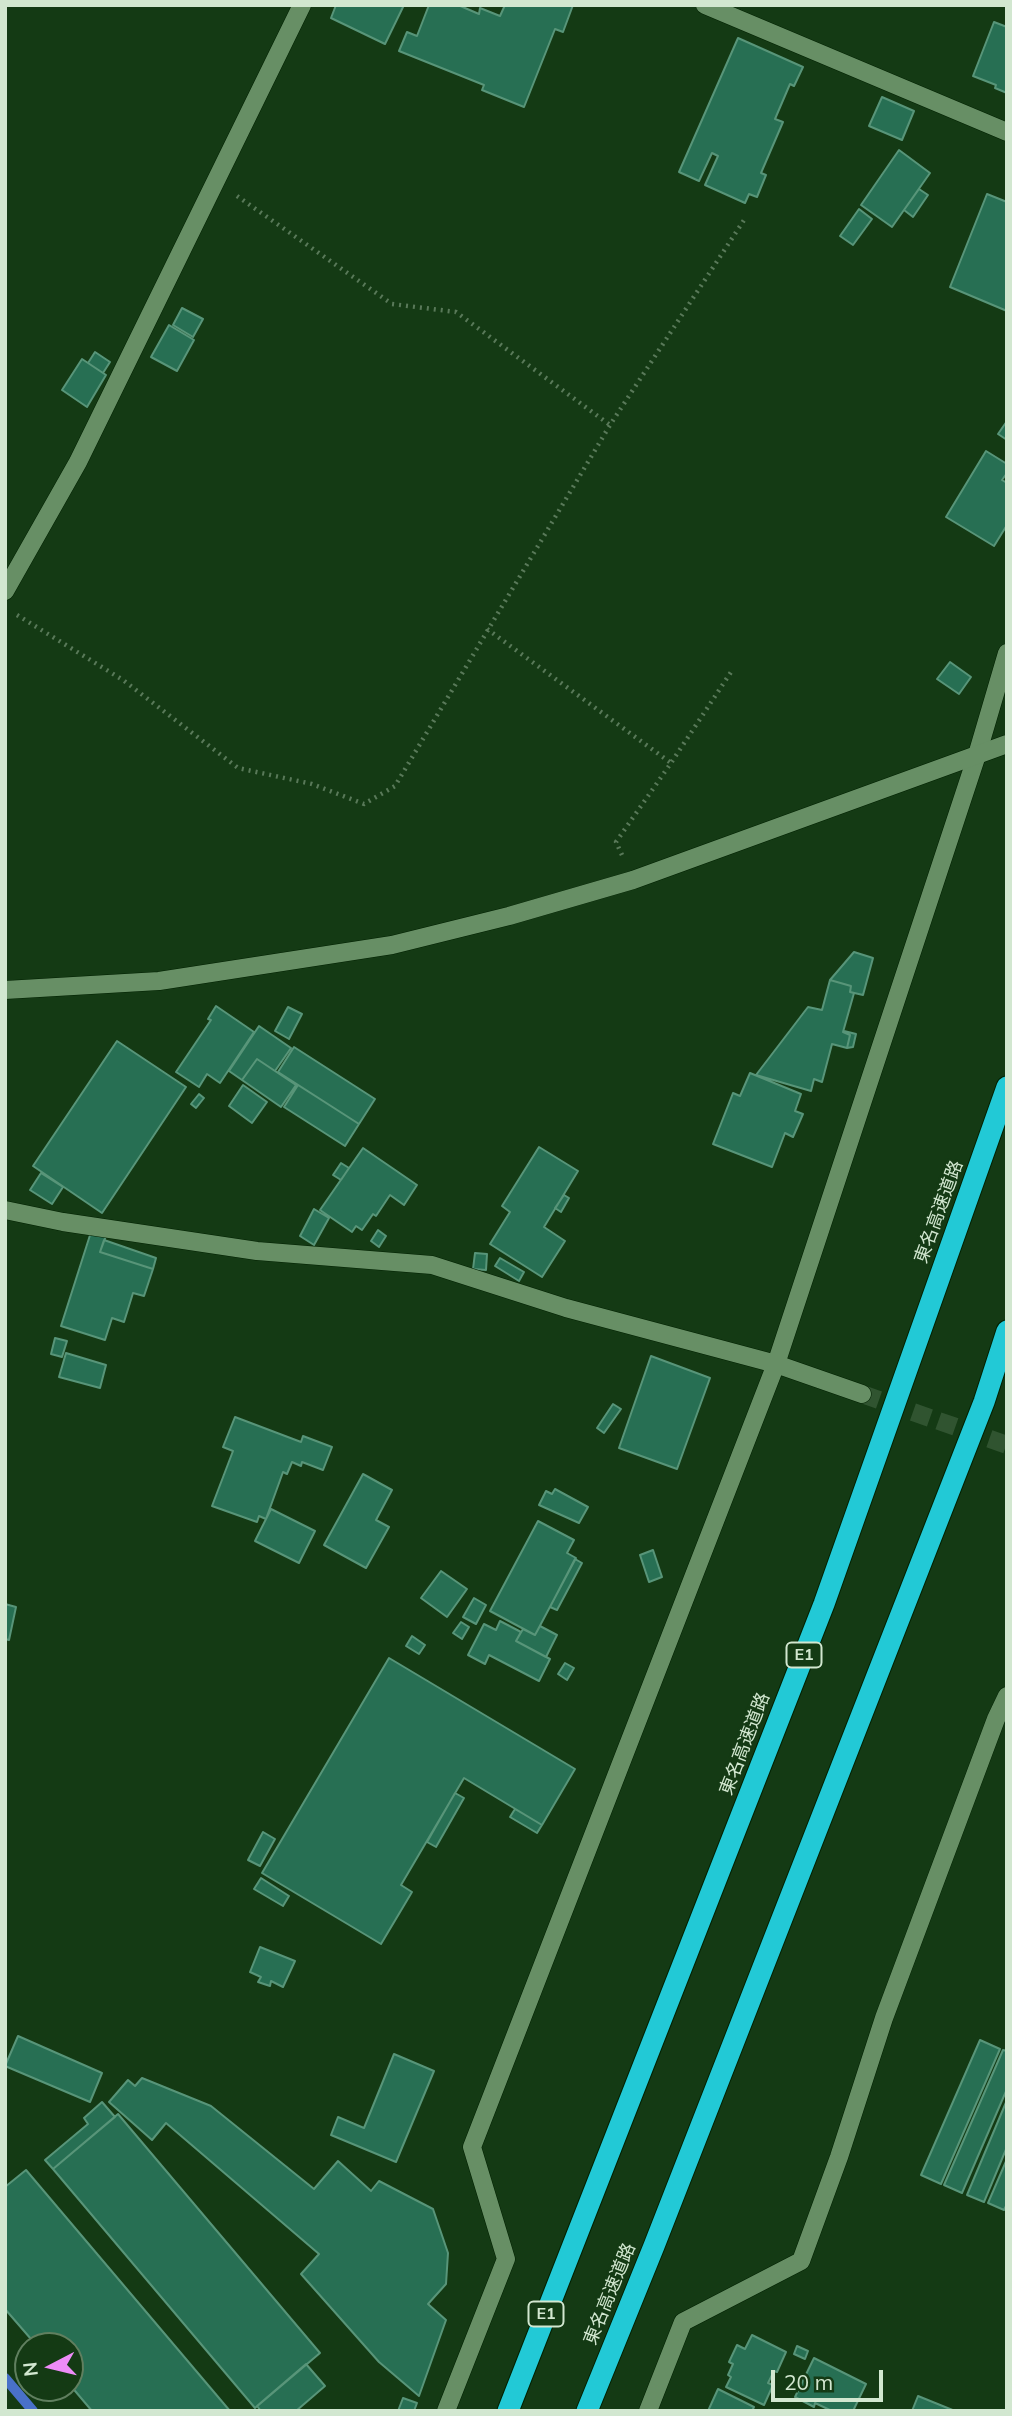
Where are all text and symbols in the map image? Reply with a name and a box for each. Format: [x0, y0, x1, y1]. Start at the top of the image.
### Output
street label: 東名高速道路 [910, 1158, 968, 1266]
road number: E1 [786, 1642, 822, 1667]
street label: 東名高速道路 [716, 1690, 774, 1798]
street label: 東名高速道路 [580, 2240, 640, 2348]
road number: E1 [528, 2302, 564, 2326]
north arrow [14, 2332, 84, 2402]
scale bar [774, 2356, 886, 2400]
text: N [17, 2361, 43, 2378]
text: 20 m [784, 2369, 833, 2395]

